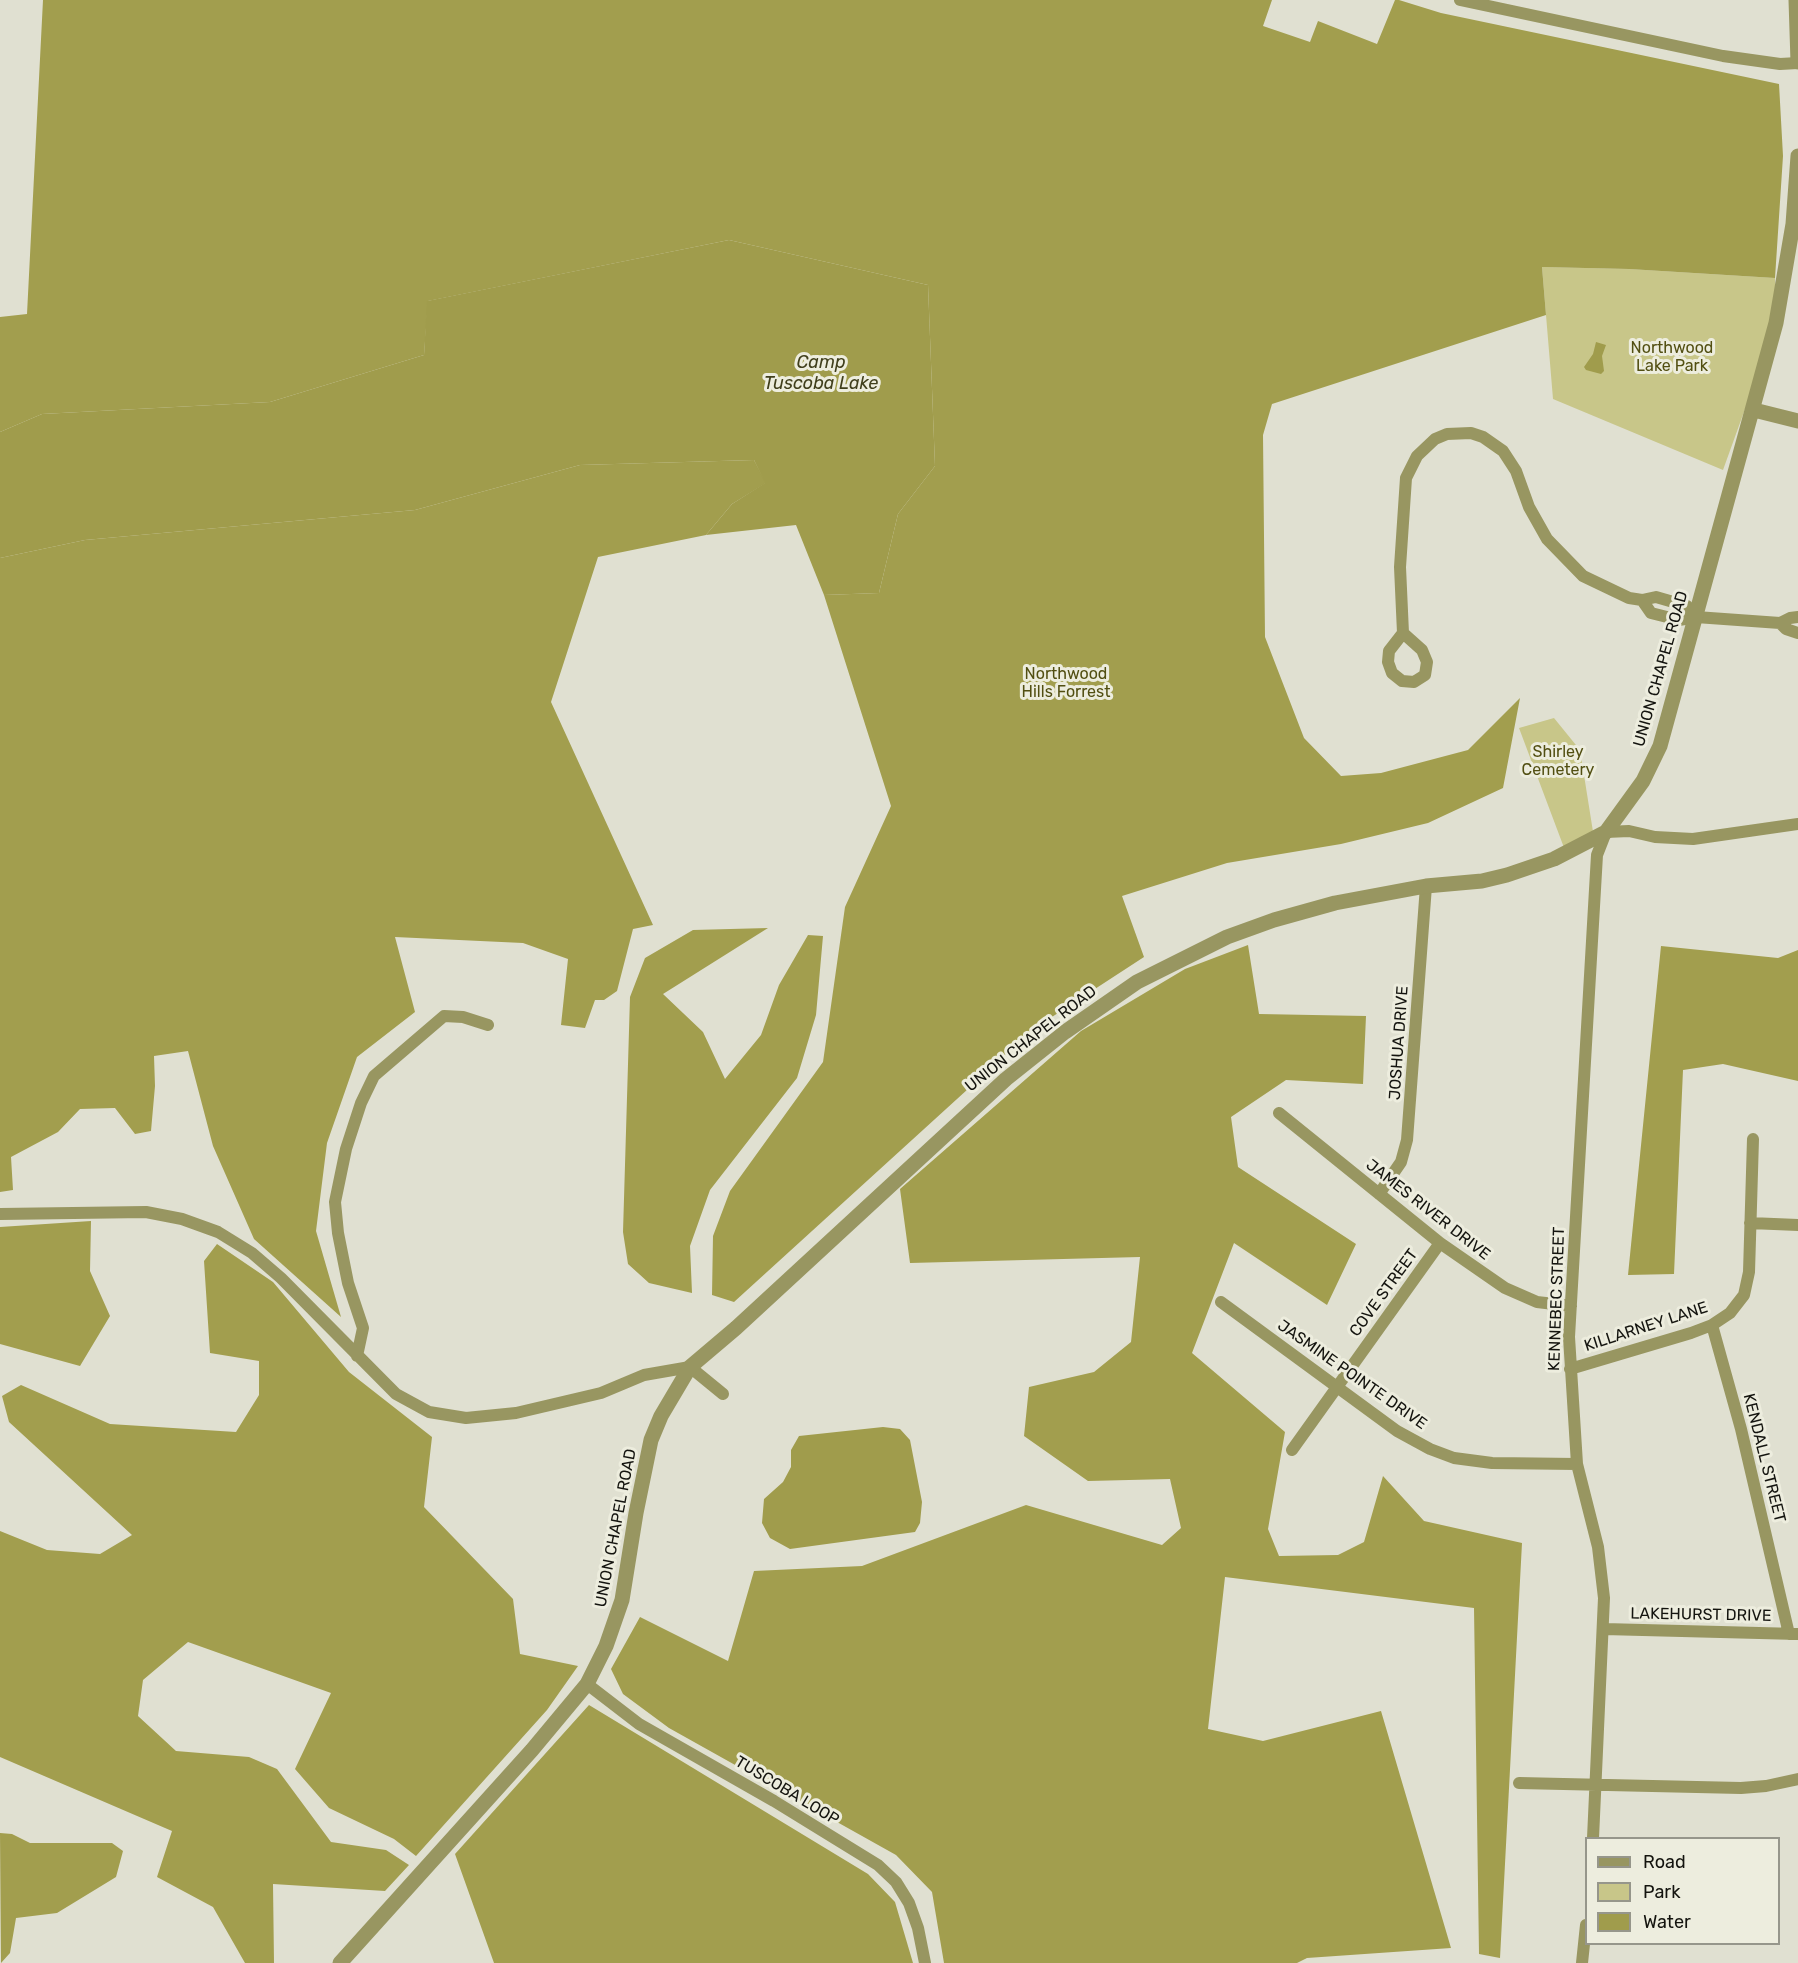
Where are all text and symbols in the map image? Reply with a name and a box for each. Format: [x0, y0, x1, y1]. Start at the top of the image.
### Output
park label: Northwood Lake Park [1631, 338, 1713, 376]
water label: Camp Tuscoba Lake [764, 352, 878, 394]
street label: UNION CHAPEL ROAD [1630, 589, 1692, 749]
park label: Northwood Hills Forrest [1022, 664, 1110, 702]
park label: Shirley Cemetery [1522, 742, 1594, 780]
street label: UNION CHAPEL ROAD [962, 982, 1100, 1096]
street label: JOSHUA DRIVE [1385, 985, 1413, 1101]
street label: JAMES RIVER DRIVE [1362, 1156, 1494, 1264]
street label: KENNEBEC STREET [1545, 1227, 1569, 1371]
street label: COVE STREET [1346, 1245, 1422, 1341]
street label: KILLARNEY LANE [1582, 1298, 1710, 1356]
street label: JASMINE POINTE DRIVE [1274, 1316, 1430, 1434]
street label: KENDALL STREET [1739, 1392, 1789, 1524]
street label: UNION CHAPEL ROAD [591, 1447, 641, 1609]
street label: LAKEHURST DRIVE [1630, 1604, 1772, 1626]
street label: TUSCOBA LOOP [732, 1752, 842, 1830]
legend [1585, 1837, 1780, 1945]
text: Road [1643, 1851, 1686, 1873]
text: Park [1643, 1881, 1680, 1903]
text: Water [1643, 1911, 1691, 1933]

